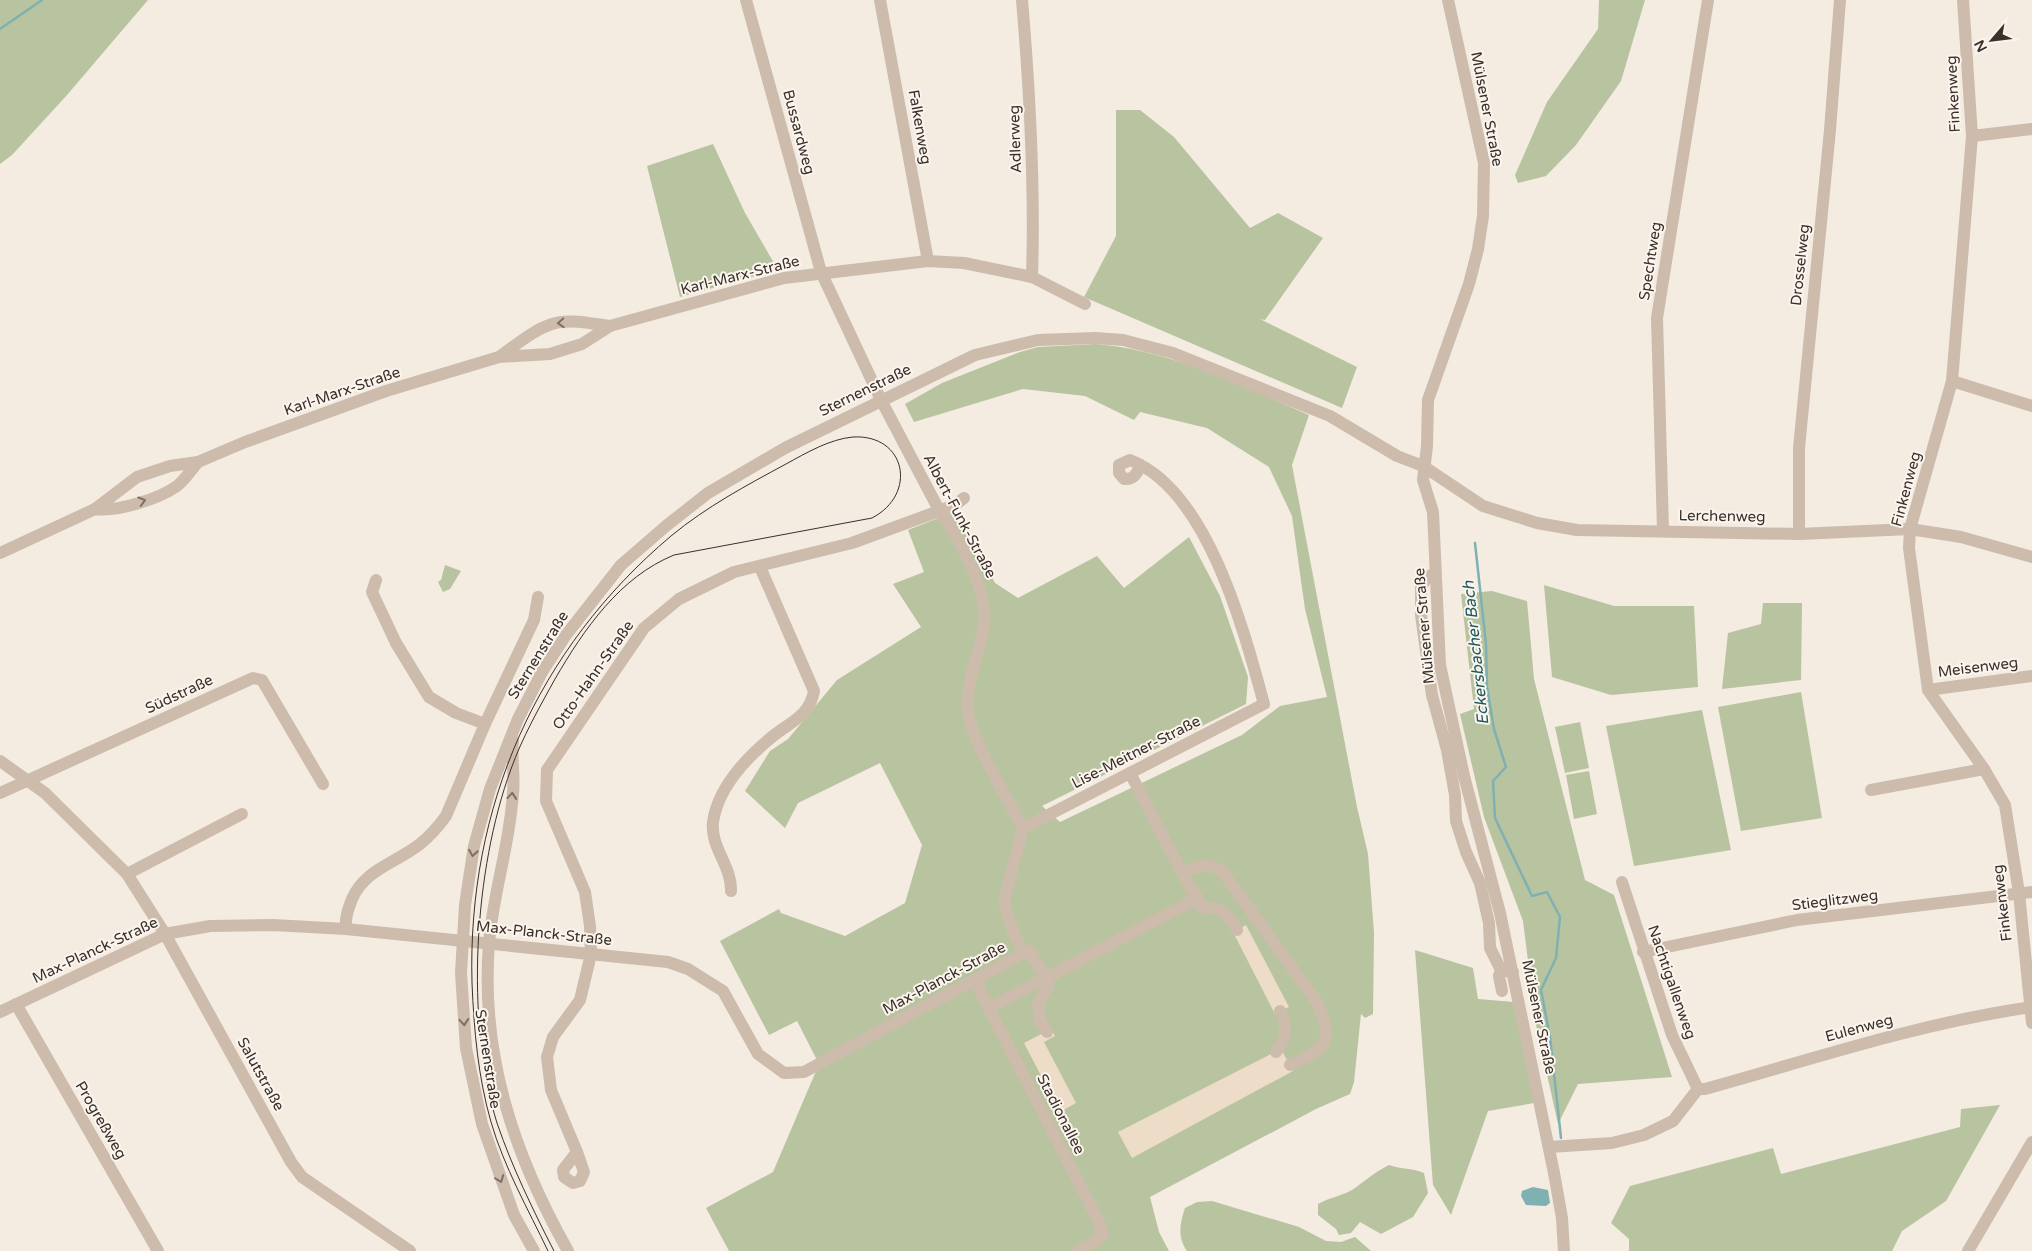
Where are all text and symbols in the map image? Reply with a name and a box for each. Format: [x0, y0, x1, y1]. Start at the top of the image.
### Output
north arrow [1967, 15, 2017, 65]
text: N [1971, 37, 1991, 55]
street label: Mülsener Straße [1467, 50, 1507, 168]
street label: Finkenweg [1942, 55, 1964, 133]
street label: Bussardweg [779, 88, 819, 176]
street label: Falkenweg [905, 88, 935, 166]
street label: Adlerweg [1005, 105, 1025, 173]
street label: Spechtweg [1635, 220, 1665, 302]
street label: Drosselweg [1787, 223, 1813, 307]
street label: Karl-Marx-Straße [679, 252, 801, 298]
one-way arrow [557, 318, 565, 329]
street label: Sternenstraße [816, 360, 914, 420]
street label: Karl-Marx-Straße [281, 363, 403, 419]
street label: Finkenweg [1887, 449, 1925, 529]
street label: Albert-Funk-Straße [920, 451, 1000, 581]
one-way arrow [138, 496, 147, 507]
street label: Lerchenweg [1678, 506, 1766, 526]
street label: Mülsener Straße [1410, 567, 1438, 685]
water label: Eckersbacher Bach [1458, 578, 1494, 726]
street label: Sternenstraße [504, 608, 572, 702]
street label: Otto-Hahn-Straße [549, 617, 637, 733]
street label: Meisenweg [1937, 653, 2019, 681]
street label: Südstraße [142, 671, 216, 717]
street label: Lise-Meitner-Straße [1069, 712, 1203, 792]
one-way arrow [506, 792, 517, 800]
one-way arrow [469, 848, 479, 857]
street label: Finkenweg [1988, 864, 2016, 942]
street label: Stieglitzweg [1791, 886, 1879, 914]
street label: Max-Planck-Straße [29, 913, 161, 987]
street label: Max-Planck-Straße [475, 917, 613, 949]
street label: Nachtigallenweg [1644, 923, 1700, 1041]
street label: Max-Planck-Straße [879, 938, 1009, 1018]
street label: Mülsener Straße [1518, 958, 1560, 1076]
street label: Sternenstraße [471, 1008, 505, 1110]
street label: Eulenweg [1823, 1010, 1895, 1046]
one-way arrow [459, 1018, 470, 1026]
street label: Salutstraße [234, 1034, 288, 1114]
street label: Stadionallee [1033, 1071, 1089, 1157]
street label: Progreßweg [71, 1078, 131, 1162]
one-way arrow [495, 1175, 505, 1183]

